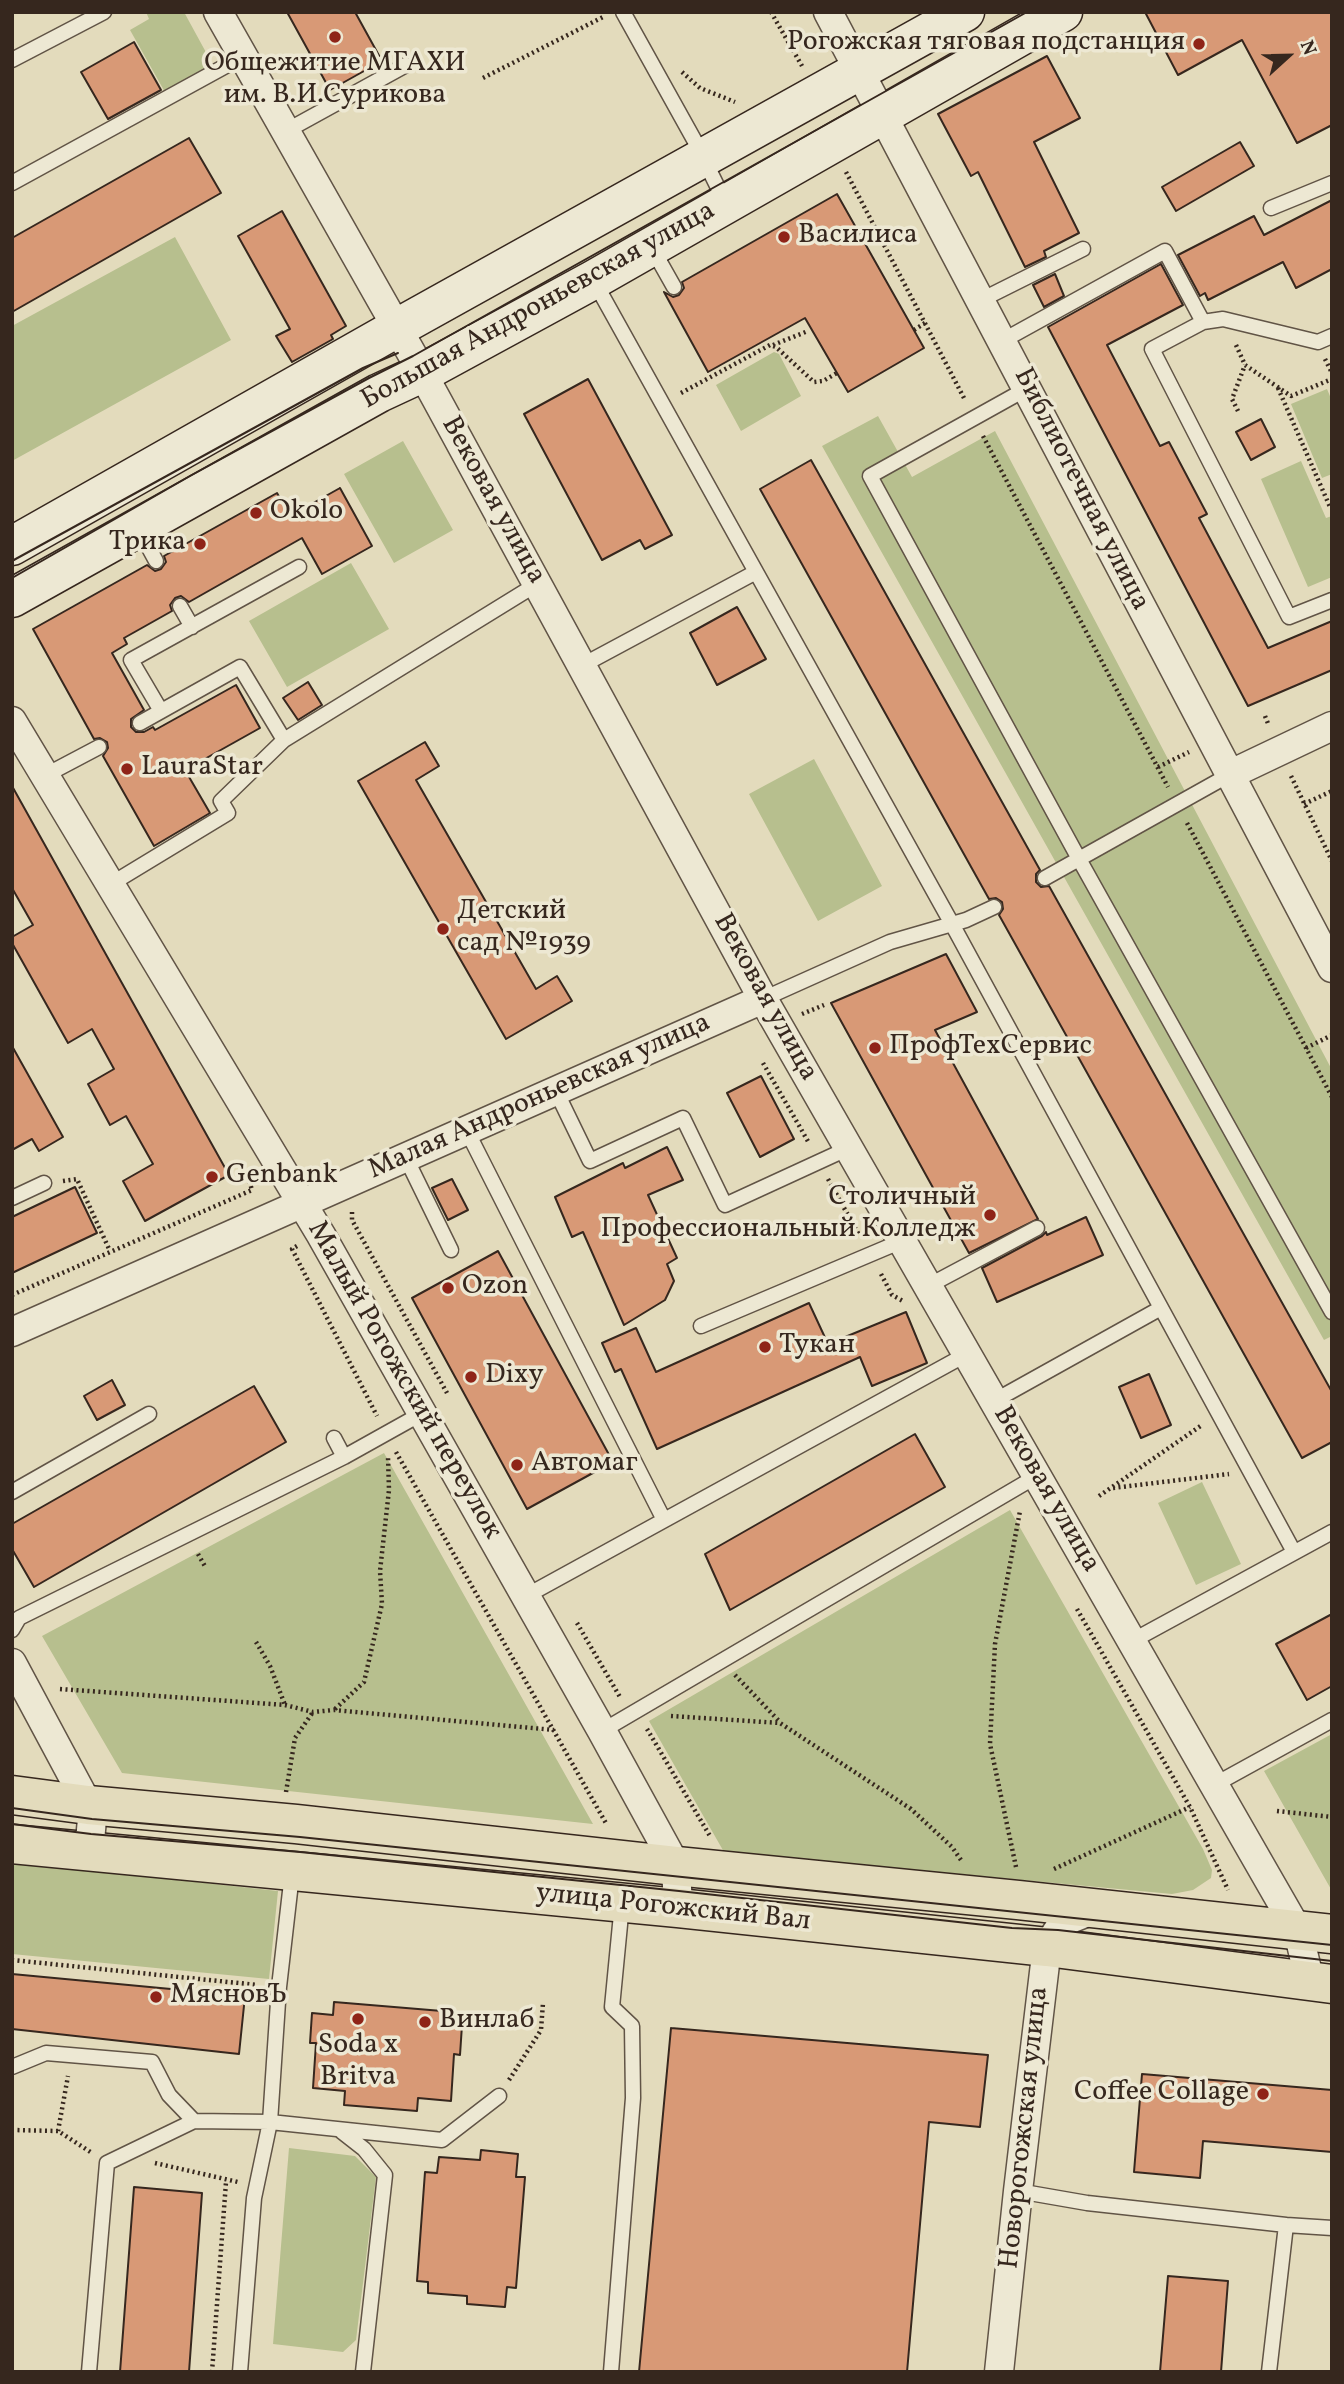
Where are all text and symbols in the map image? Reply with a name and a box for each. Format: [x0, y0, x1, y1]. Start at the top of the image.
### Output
north arrow [1253, 21, 1323, 91]
place label: Рогожская тяговая подстанция [787, 27, 1185, 61]
marker: Общежитие МГАХИ им. В.И.Сурикова [327, 29, 343, 45]
marker: Рогожская тяговая подстанция [1191, 36, 1207, 52]
text: N [1293, 37, 1322, 59]
place label: Общежитие МГАХИ им. В.И.Сурикова [204, 48, 466, 114]
street label: Большая Андроньевская улица [356, 195, 722, 419]
place label: Василиса [798, 220, 918, 254]
marker: Василиса [776, 229, 792, 245]
street label: Библиотечная улица [1004, 363, 1156, 617]
street label: Вековая улица [432, 411, 552, 591]
place label: Okolo [270, 496, 343, 530]
marker: Okolo [248, 505, 264, 521]
place label: Трика [109, 527, 186, 561]
marker: Трика [192, 536, 208, 552]
place label: LauraStar [141, 752, 263, 786]
marker: LauraStar [119, 761, 135, 777]
place label: Детский сад №1939 [457, 896, 591, 962]
street label: Вековая улица [704, 908, 824, 1088]
marker: Детский сад №1939 [435, 921, 451, 937]
street label: Малая Андроньевская улица [364, 1007, 716, 1189]
place label: ПрофТехСервис [889, 1031, 1092, 1065]
marker: ПрофТехСервис [867, 1040, 883, 1056]
place label: Genbank [226, 1160, 338, 1194]
marker: Genbank [204, 1169, 220, 1185]
place label: Столичный Профессиональный Колледж [600, 1182, 976, 1248]
marker: Столичный Профессиональный Колледж [982, 1207, 998, 1223]
street label: Малый Рогожский переулок [298, 1216, 508, 1546]
place label: Ozon [462, 1271, 528, 1305]
marker: Ozon [440, 1280, 456, 1296]
place label: Тукан [779, 1330, 855, 1364]
marker: Тукан [757, 1339, 773, 1355]
place label: Dixy [485, 1360, 544, 1394]
marker: Dixy [463, 1369, 479, 1385]
street label: Вековая улица [984, 1401, 1106, 1579]
place label: Автомаг [531, 1448, 638, 1482]
marker: Автомаг [509, 1457, 525, 1473]
street label: улица Рогожский Вал [534, 1878, 812, 1940]
place label: МясновЪ [170, 1980, 287, 2014]
street label: Новорогожская улица [994, 1985, 1058, 2271]
marker: МясновЪ [148, 1989, 164, 2005]
place label: Винлаб [439, 2005, 535, 2039]
marker: Soda x Britva [350, 2011, 366, 2027]
marker: Винлаб [417, 2014, 433, 2030]
place label: Soda x Britva [318, 2030, 398, 2096]
place label: Coffee Collage [1074, 2077, 1249, 2111]
marker: Coffee Collage [1255, 2086, 1271, 2102]

